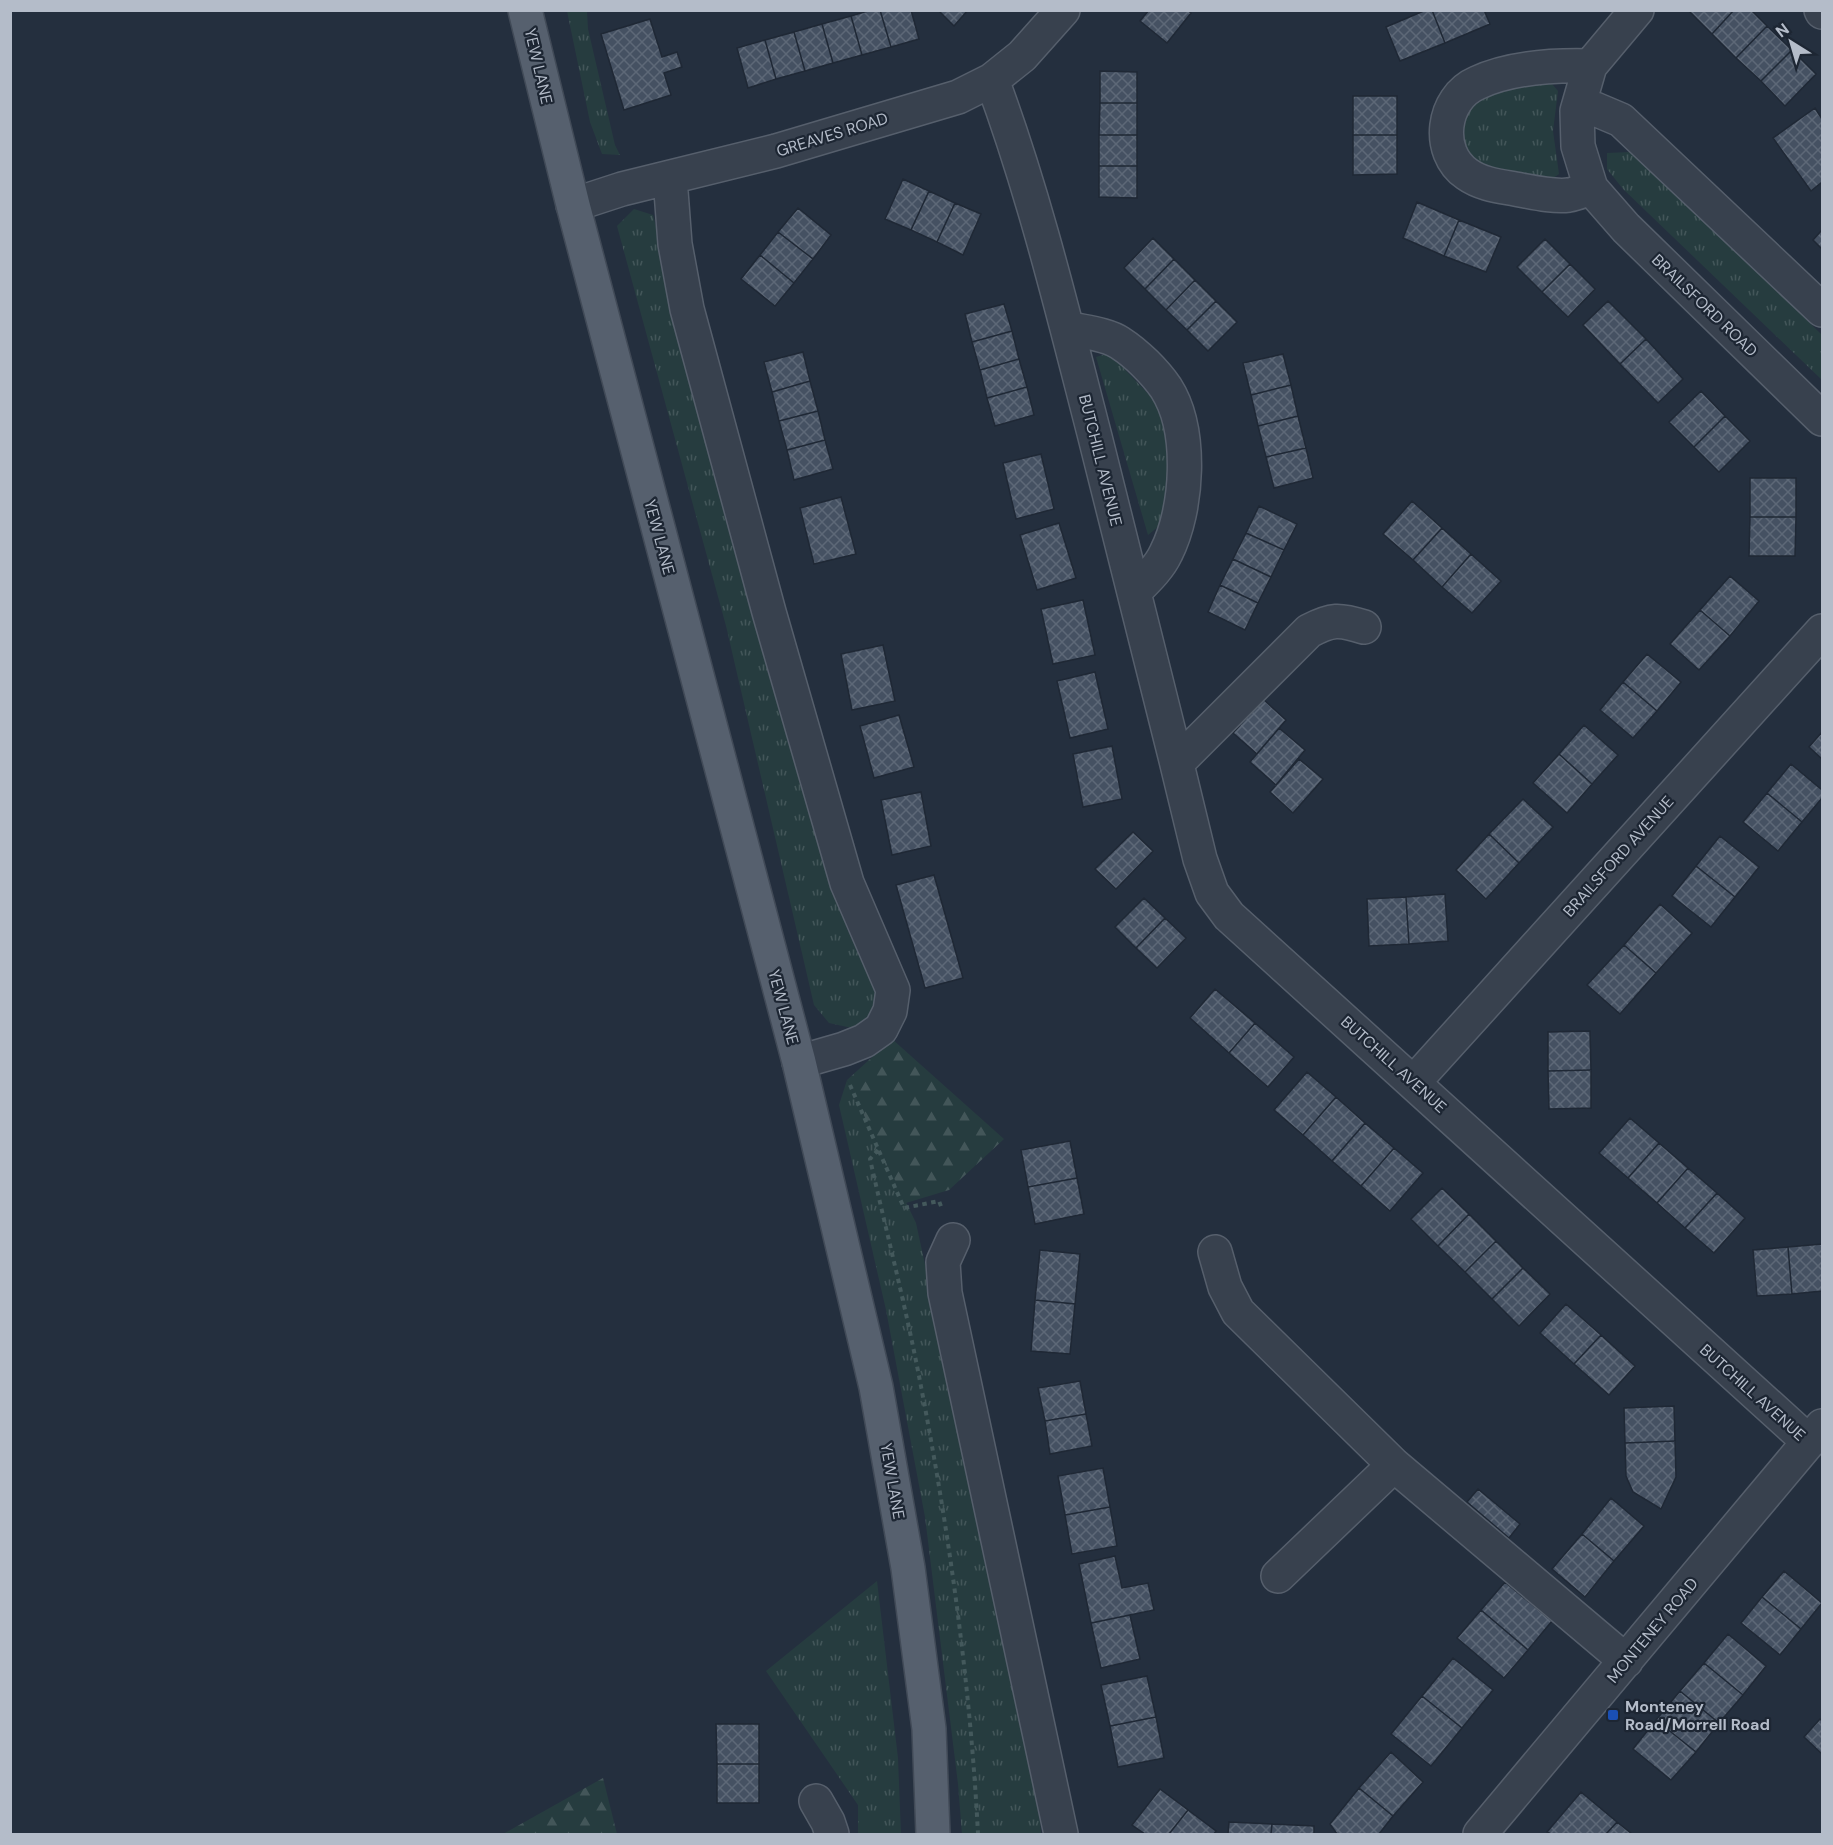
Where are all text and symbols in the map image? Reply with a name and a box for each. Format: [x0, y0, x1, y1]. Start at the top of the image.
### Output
north arrow [1761, 12, 1821, 72]
text: N [1771, 19, 1793, 42]
street label: YEW LANE [520, 26, 557, 106]
street label: GREAVES ROAD [774, 108, 891, 161]
street label: BRAILSFORD ROAD [1647, 249, 1762, 361]
street label: BUTCHILL AVENUE [1074, 392, 1127, 528]
street label: YEW LANE [639, 497, 680, 577]
street label: BRAILSFORD AVENUE [1558, 791, 1678, 921]
street label: YEW LANE [763, 967, 804, 1047]
street label: BUTCHILL AVENUE [1336, 1011, 1451, 1117]
street label: BUTCHILL AVENUE [1695, 1339, 1810, 1445]
street label: YEW LANE [875, 1441, 910, 1521]
street label: MONTENEY ROAD [1602, 1573, 1703, 1687]
place label: Monteney Road/Morrell Road [1625, 1696, 1770, 1735]
marker: Monteney Road/Morrell Road [1606, 1708, 1620, 1722]

